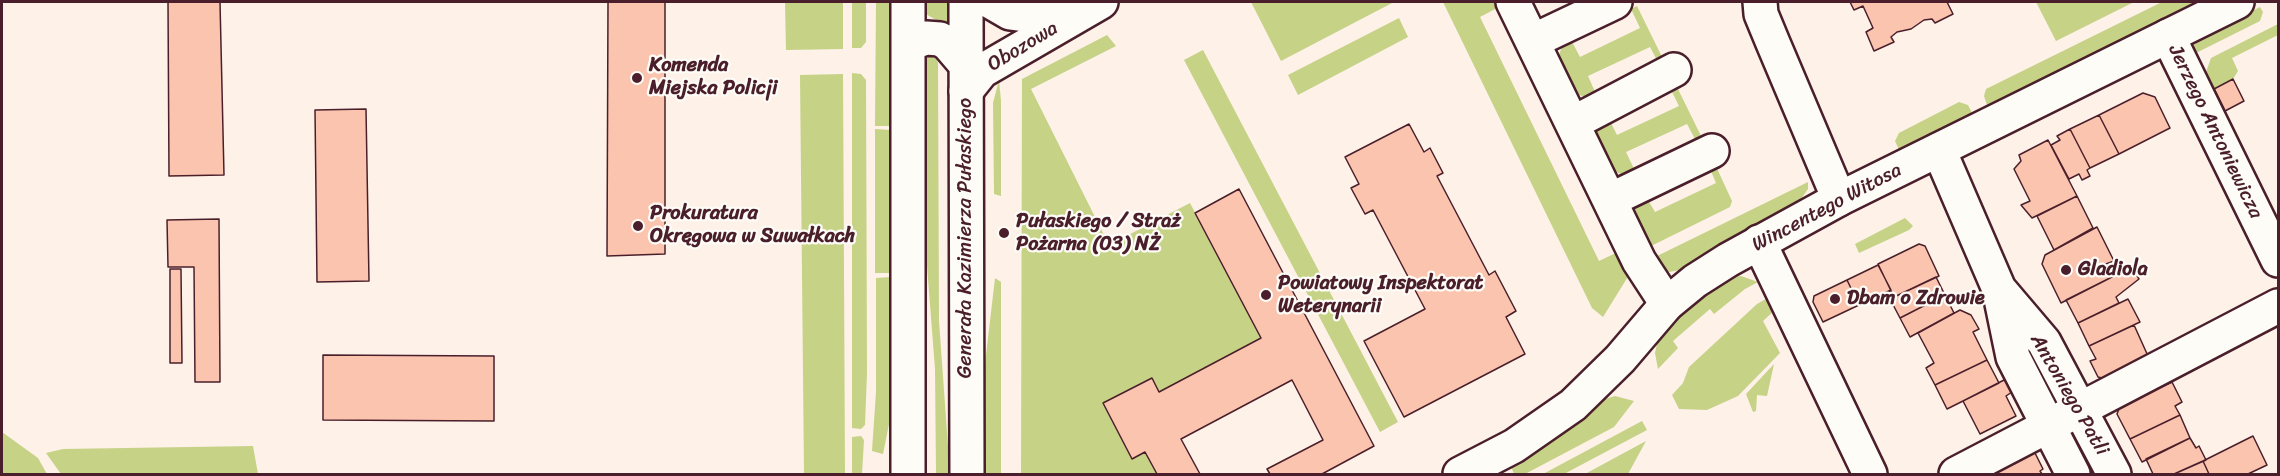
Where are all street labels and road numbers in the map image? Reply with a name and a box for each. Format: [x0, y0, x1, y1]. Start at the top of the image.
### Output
street label: Obozowa [984, 17, 1062, 77]
street label: Jerzego Antoniewicza [2162, 41, 2268, 223]
street label: Generała Kazimierza Pułaskiego [954, 98, 978, 378]
street label: Wincentego Witosa [1748, 158, 1906, 258]
street label: Antoniego Patli [2025, 330, 2113, 460]

